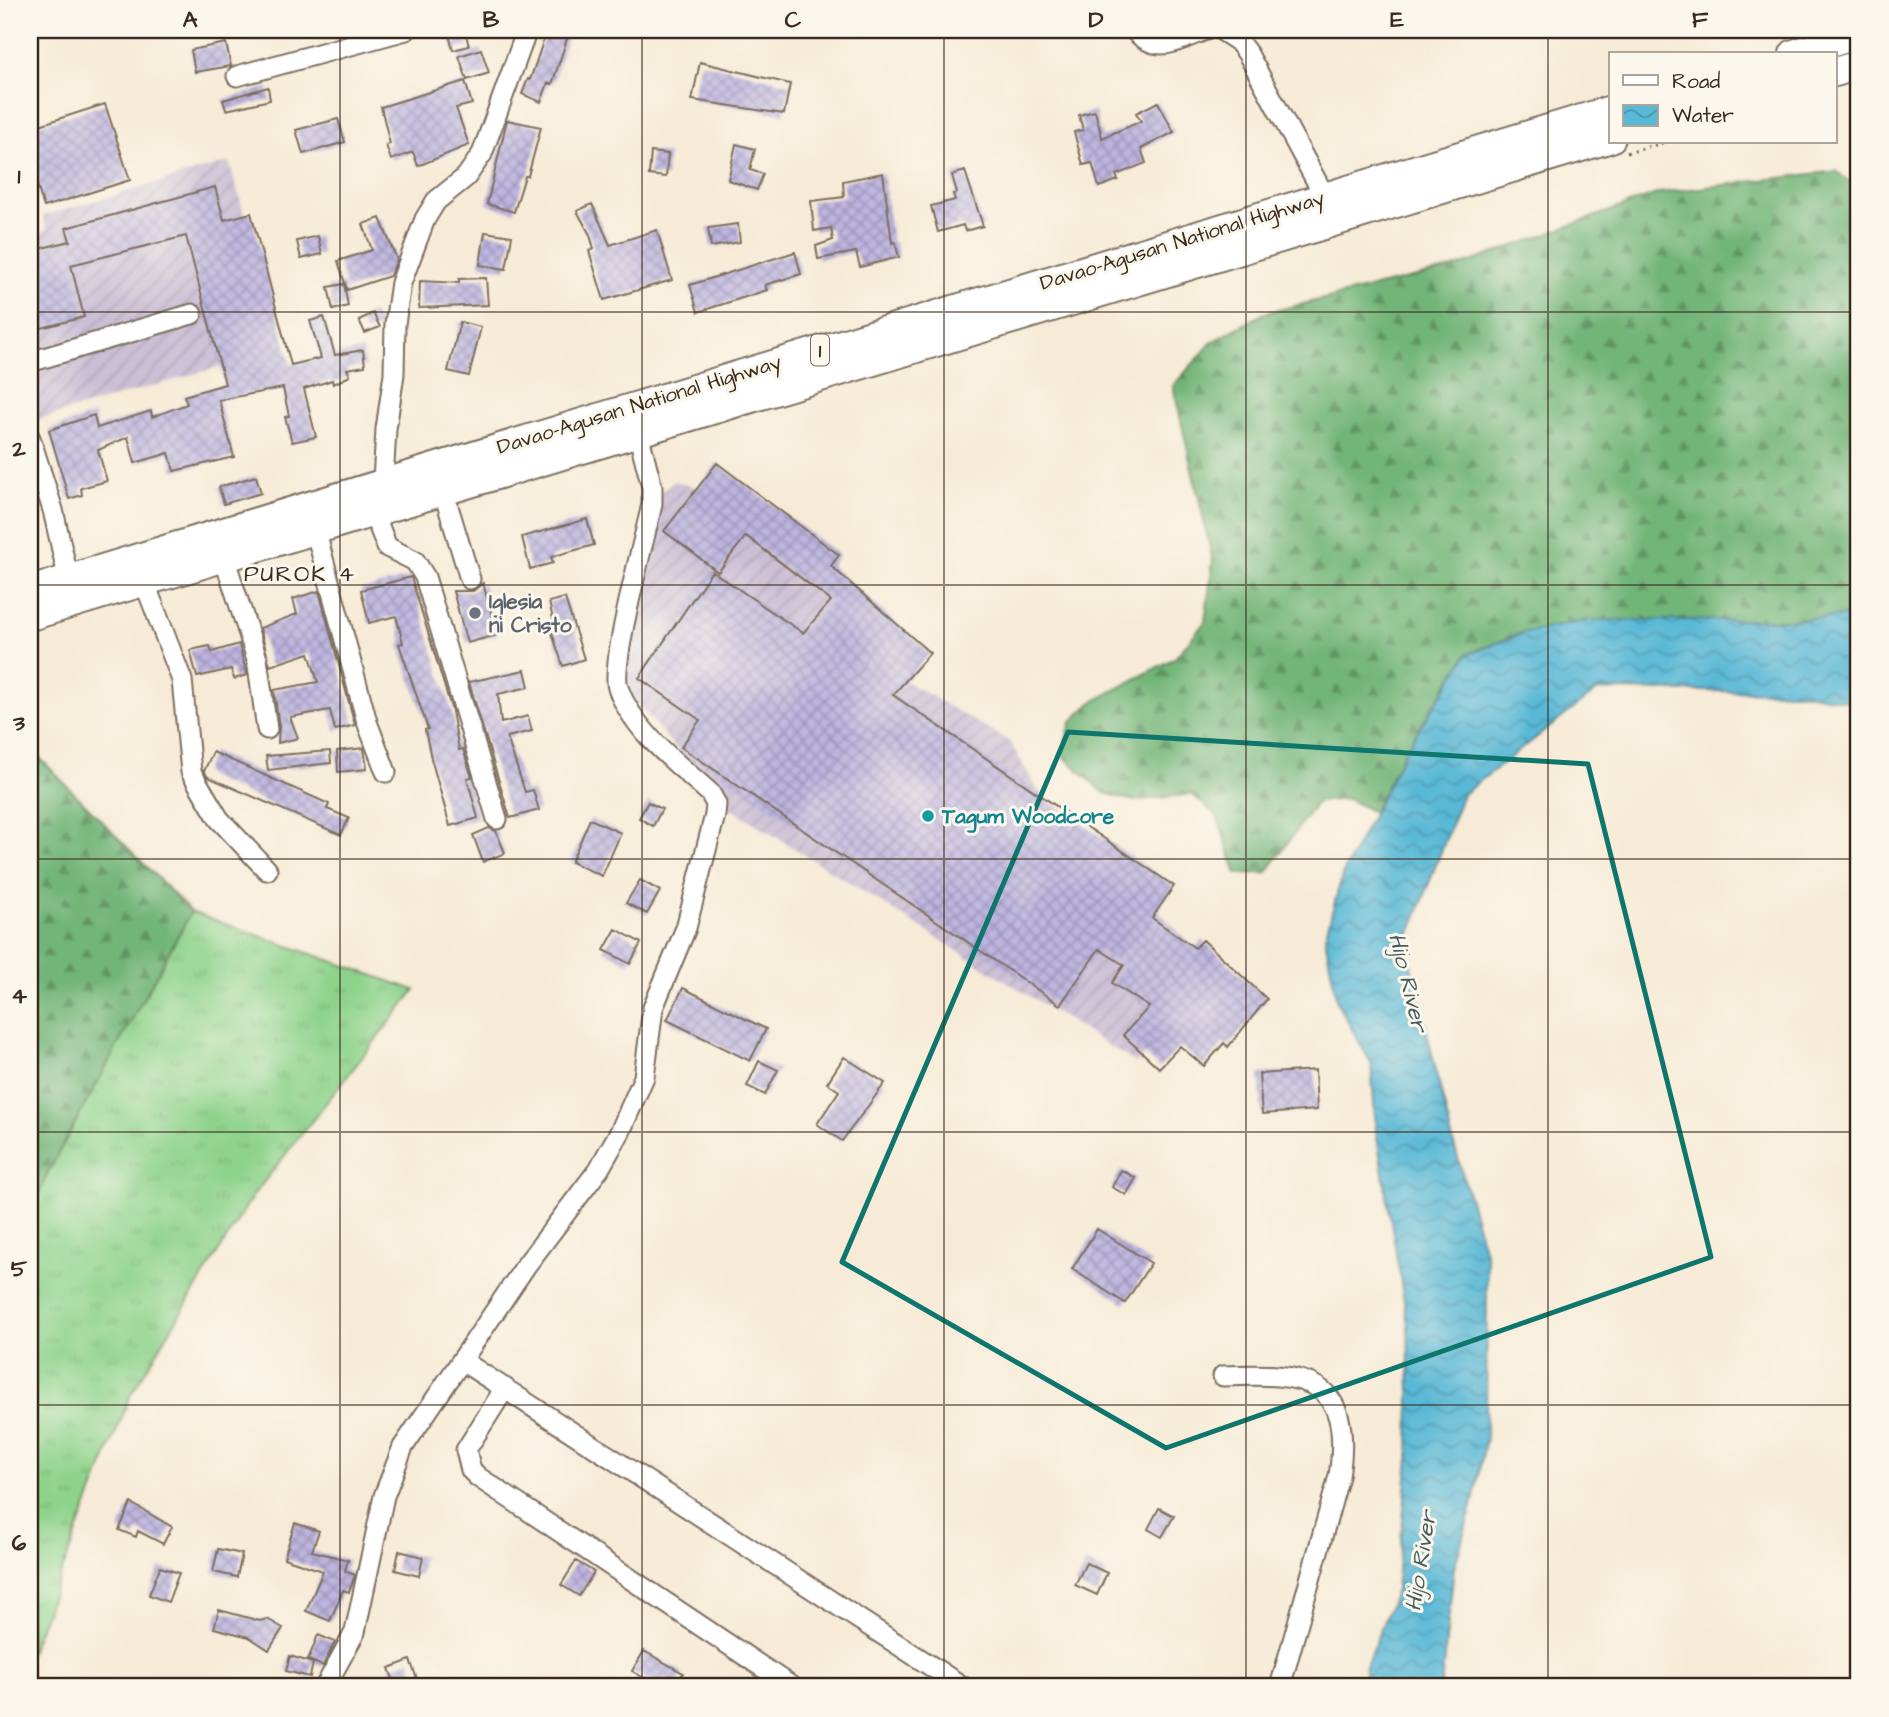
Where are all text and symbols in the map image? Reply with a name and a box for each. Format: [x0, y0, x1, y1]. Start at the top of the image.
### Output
text: A [183, 4, 198, 36]
text: B [483, 4, 500, 36]
text: C [785, 4, 802, 36]
text: D [1089, 4, 1104, 36]
text: E [1390, 4, 1404, 36]
text: F [1692, 4, 1709, 36]
legend [1609, 52, 1836, 144]
text: Road [1672, 67, 1720, 96]
text: Water [1672, 101, 1734, 130]
text: 1 [18, 160, 21, 192]
street label: Davao-Agusan National Highway [1036, 183, 1329, 300]
road number: 1 [811, 334, 829, 366]
street label: Davao-Agusan National Highway [493, 347, 786, 464]
text: 2 [11, 433, 26, 465]
district label: PUROK 4 [244, 558, 356, 590]
place label: Iglesia ni Cristo [489, 587, 572, 640]
marker: Iglesia ni Cristo [467, 605, 483, 621]
text: 3 [12, 707, 25, 739]
place label: Tagum Woodcore [941, 802, 1115, 833]
marker: Tagum Woodcore [920, 808, 936, 824]
water label: Hijo River [1380, 930, 1436, 1037]
text: 4 [11, 980, 27, 1012]
text: 5 [11, 1253, 28, 1285]
water label: Hijo River [1397, 1507, 1445, 1613]
text: 6 [12, 1527, 27, 1559]

